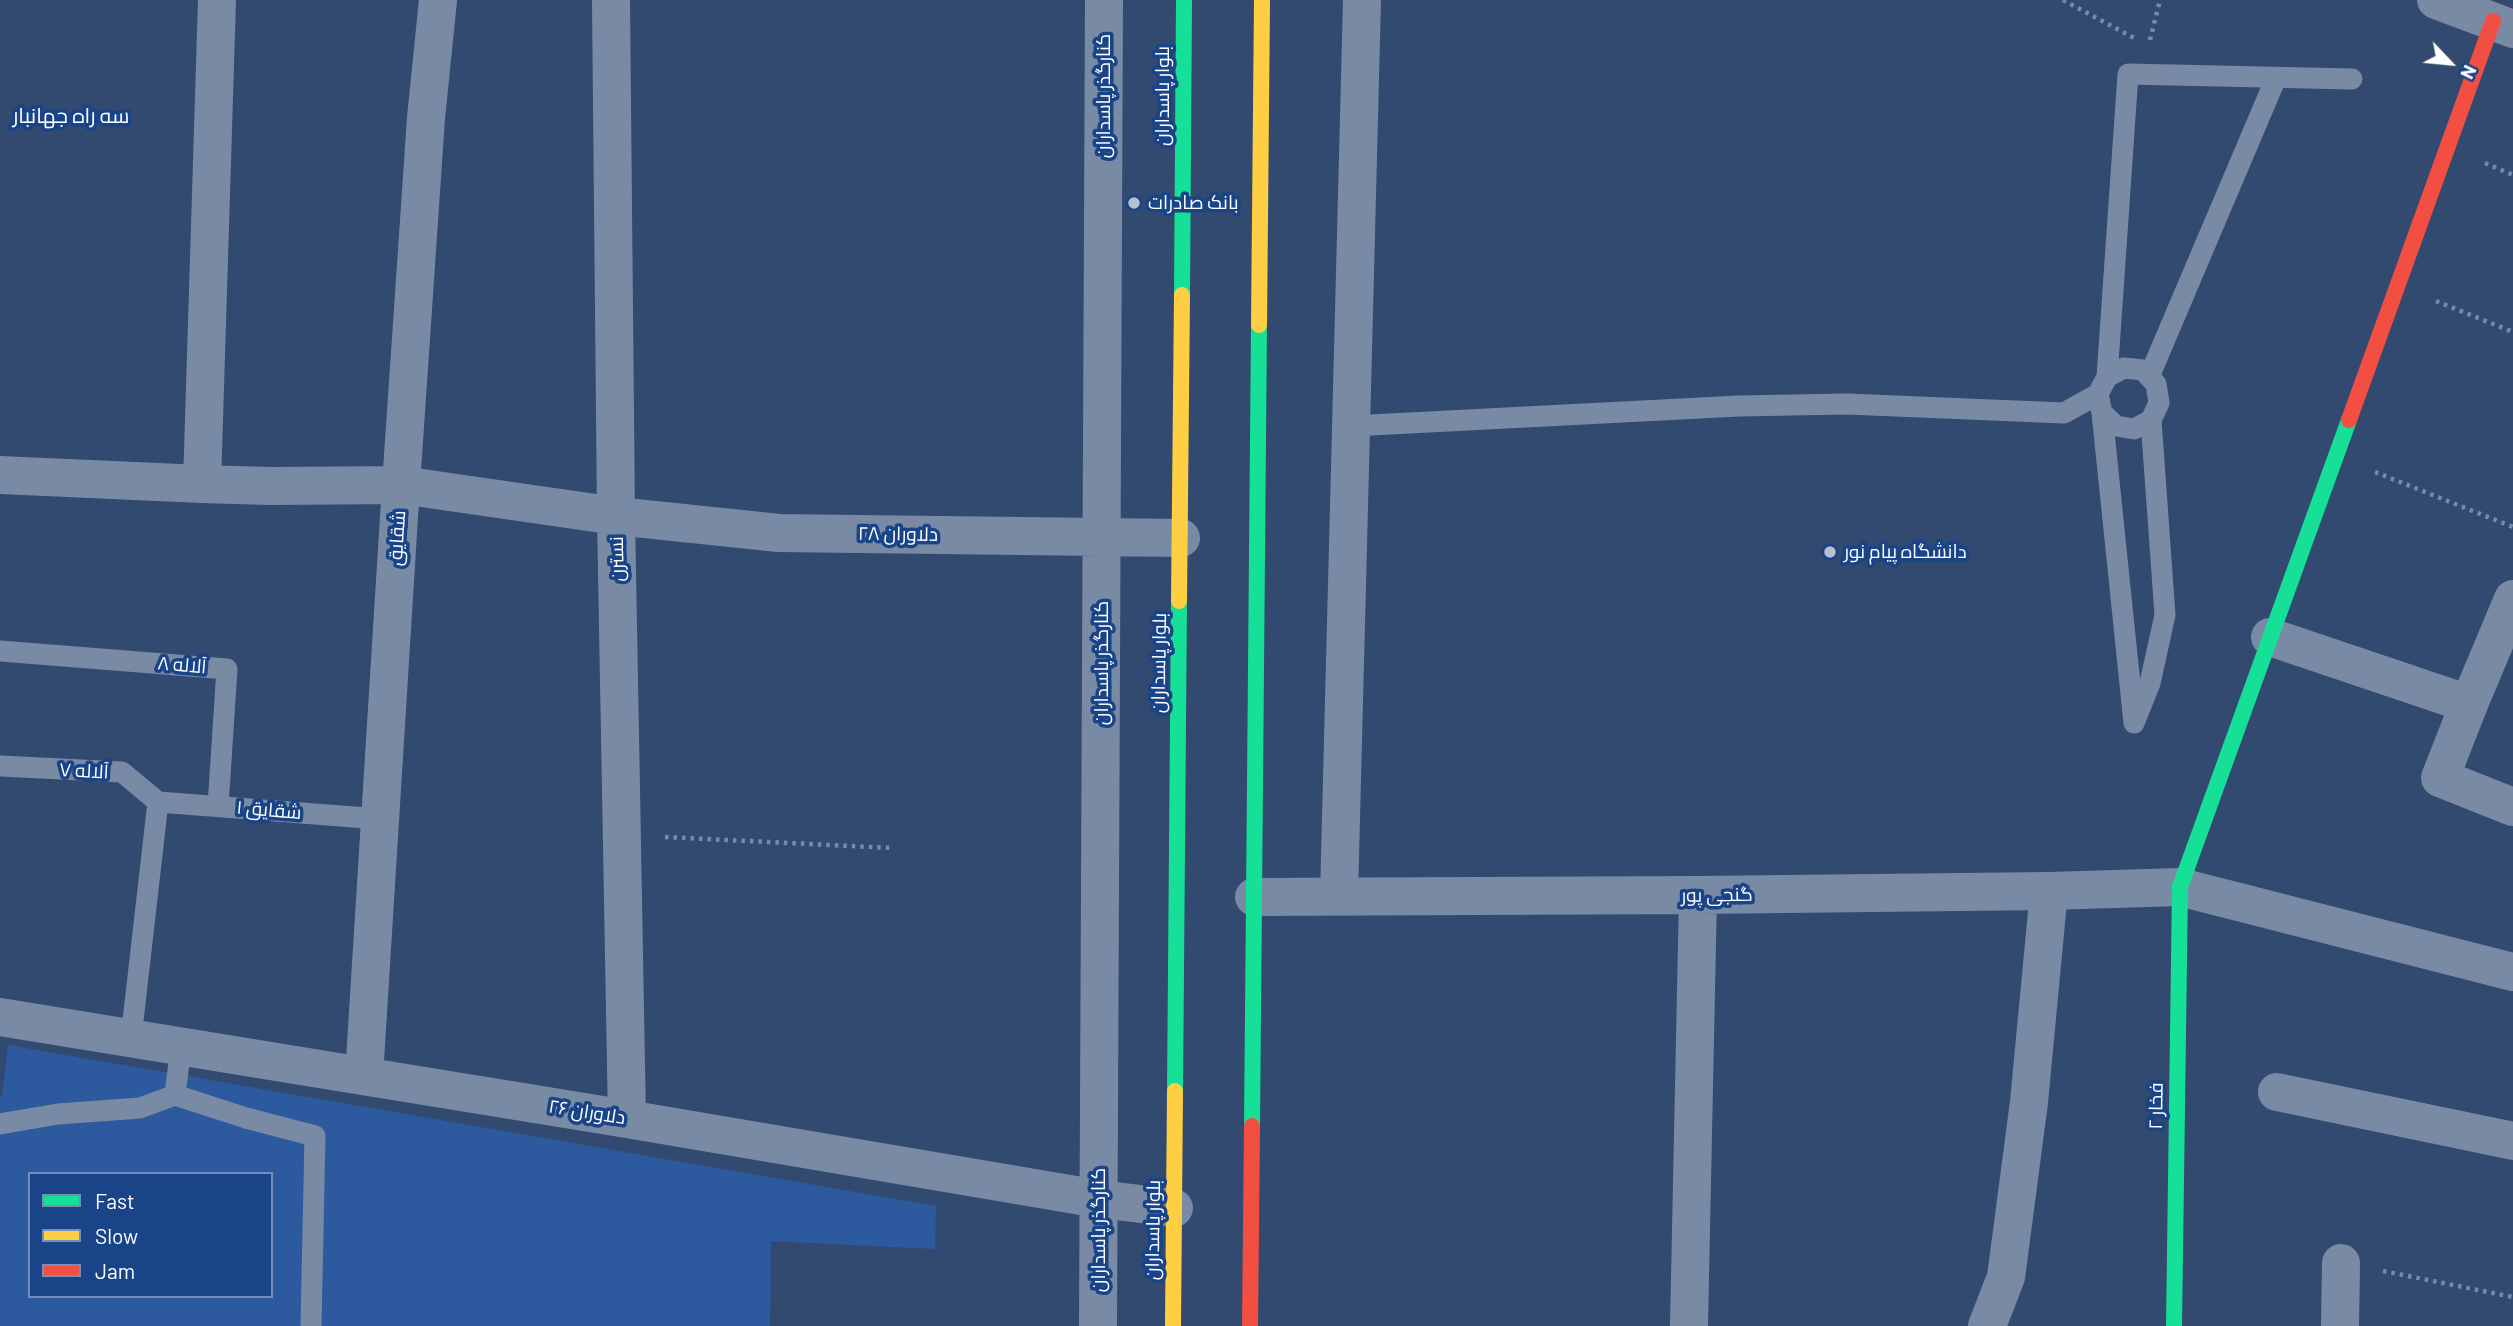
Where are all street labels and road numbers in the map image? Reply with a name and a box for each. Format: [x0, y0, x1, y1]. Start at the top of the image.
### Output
street label: کنارگذر پاسداران [1093, 34, 1115, 158]
street label: بلوار پاسداران [1152, 46, 1174, 146]
street label: شقایق [384, 510, 410, 566]
street label: دلاوران ۲۸ [858, 522, 938, 546]
street label: نسترن [605, 536, 629, 582]
street label: کنارگذر پاسداران [1091, 601, 1113, 725]
street label: بلوار پاسداران [1147, 613, 1171, 713]
street label: آلاله ۸ [156, 651, 208, 679]
street label: آلاله ۷ [59, 758, 109, 784]
street label: شقایق ۱ [236, 796, 302, 824]
street label: گنجی پور [1681, 883, 1753, 907]
street label: فخار ۲ [2144, 1082, 2168, 1130]
street label: دلاوران ۲۶ [547, 1095, 627, 1129]
street label: کنارگذر پاسداران [1088, 1168, 1110, 1292]
street label: بلوار پاسداران [1141, 1180, 1165, 1280]

